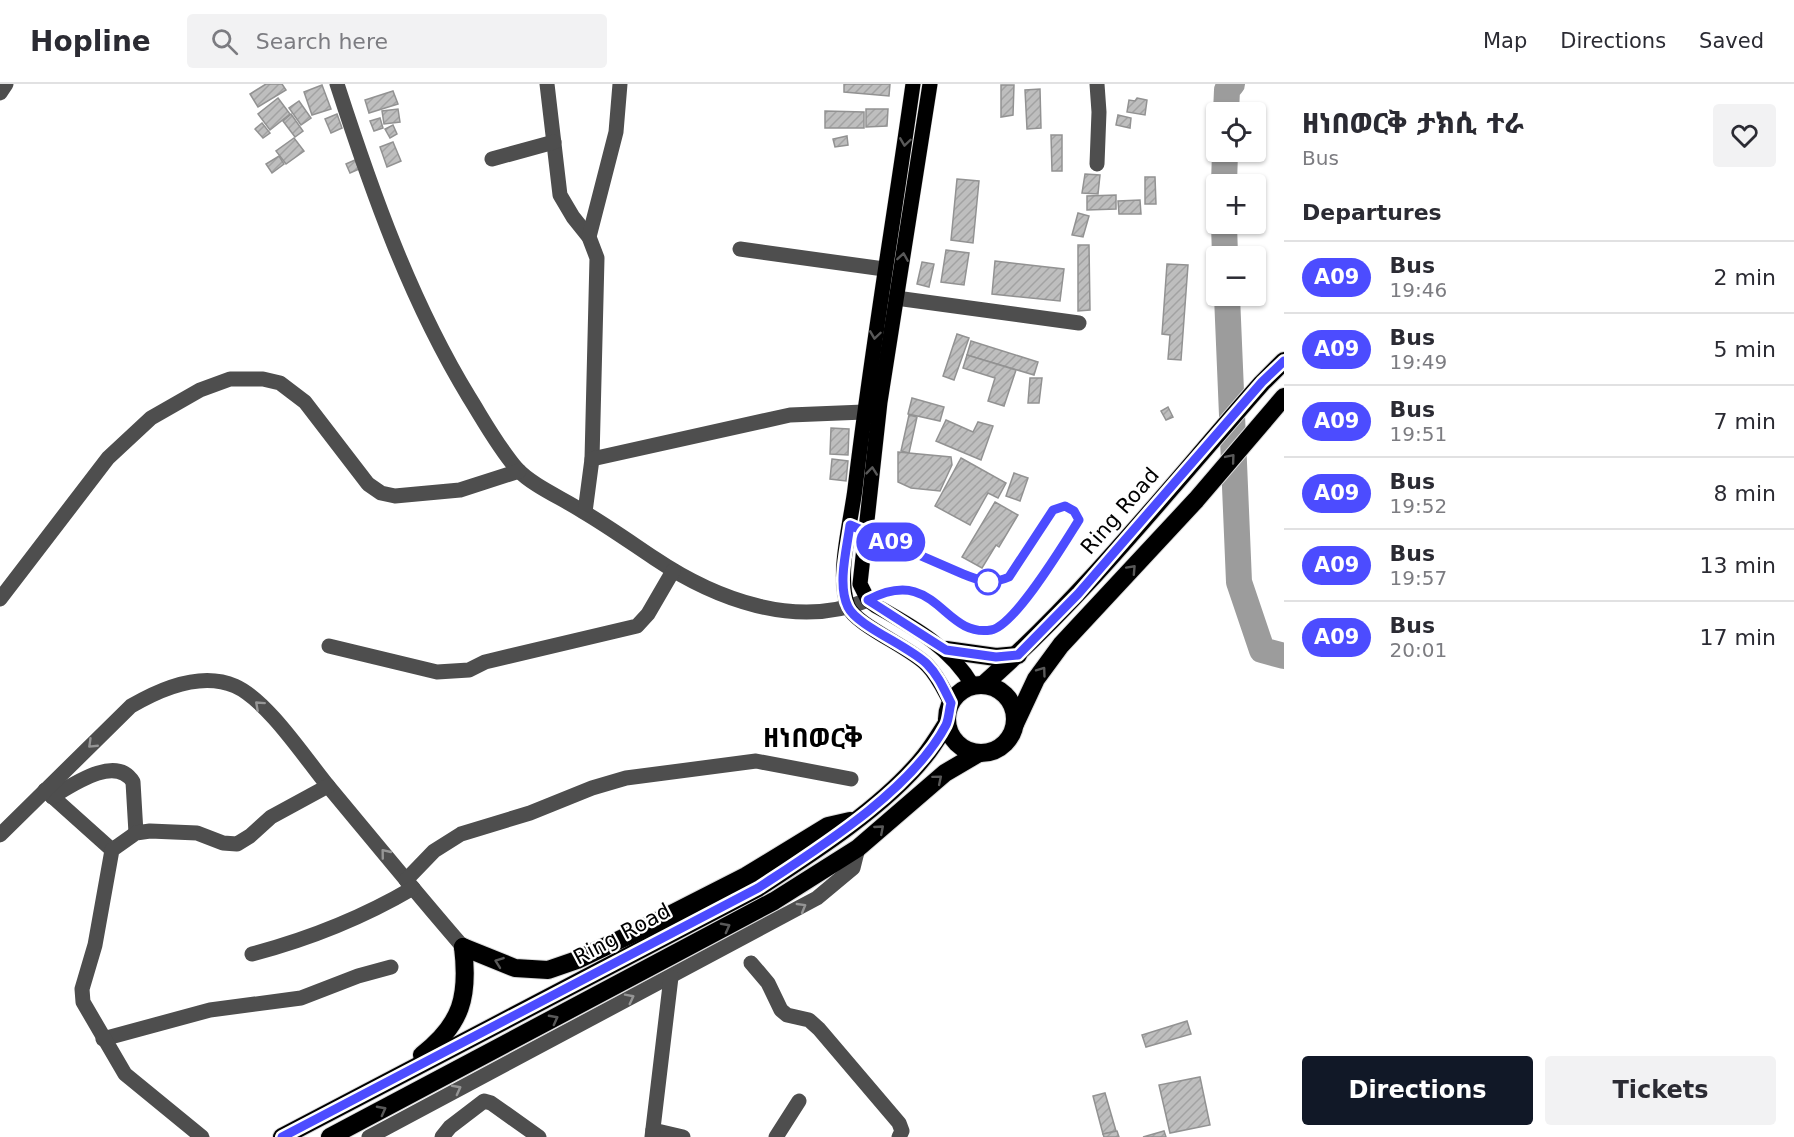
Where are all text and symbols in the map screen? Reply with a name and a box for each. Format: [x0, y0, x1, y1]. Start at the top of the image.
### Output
search box [187, 14, 607, 68]
text: Hopline [30, 25, 151, 58]
icon: search [208, 25, 241, 58]
text: Search here [256, 29, 388, 54]
text: Map [1483, 29, 1527, 53]
text: Directions [1560, 29, 1666, 53]
text: Saved [1699, 29, 1764, 53]
map controls [1206, 102, 1266, 306]
button: locate [1206, 102, 1266, 162]
button: heart [1713, 104, 1776, 167]
text: ዘነበወርቅ ታክሲ ተራ [1302, 107, 1524, 140]
one-way arrow [899, 137, 911, 147]
text: Bus [1302, 146, 1339, 170]
button: + [1206, 174, 1266, 234]
text: Departures [1302, 200, 1442, 225]
button: − [1206, 246, 1266, 306]
one-way arrow [896, 253, 908, 262]
text: Bus [1389, 253, 1435, 278]
text: A09 [1314, 265, 1359, 289]
text: 2 min [1714, 265, 1776, 290]
text: 19:46 [1389, 278, 1447, 302]
text: Bus [1389, 325, 1435, 350]
one-way arrow [869, 330, 881, 339]
text: A09 [1314, 337, 1359, 361]
text: 5 min [1714, 337, 1776, 362]
text: 19:49 [1389, 350, 1447, 374]
text: Bus [1389, 397, 1435, 422]
text: A09 [1314, 409, 1359, 433]
text: 7 min [1714, 409, 1776, 434]
text: 19:51 [1389, 422, 1447, 446]
one-way arrow [1224, 454, 1235, 465]
street label: Ring Road [1076, 463, 1164, 559]
one-way arrow [866, 466, 878, 476]
text: Bus [1389, 469, 1435, 494]
text: A09 [1314, 481, 1359, 505]
text: 8 min [1714, 481, 1776, 506]
text: 19:52 [1389, 494, 1447, 518]
line badge: A09 [856, 522, 926, 562]
text: A09 [868, 530, 914, 554]
text: Bus [1389, 541, 1435, 566]
text: A09 [1314, 553, 1359, 577]
text: 13 min [1700, 553, 1776, 578]
one-way arrow [1125, 565, 1136, 575]
text: 19:57 [1389, 566, 1447, 590]
unlabelled marker [975, 569, 1001, 595]
text: Bus [1389, 613, 1435, 638]
text: A09 [1314, 625, 1359, 649]
text: 17 min [1700, 625, 1776, 650]
text: 20:01 [1389, 638, 1447, 662]
one-way arrow [1034, 667, 1045, 678]
one-way arrow [255, 701, 265, 712]
district label: ዘነበወርቅ [763, 722, 863, 753]
one-way arrow [88, 737, 99, 748]
one-way arrow [931, 775, 942, 786]
one-way arrow [873, 825, 884, 836]
one-way arrow [381, 849, 392, 860]
street label: Ring Road [569, 898, 675, 970]
one-way arrow [796, 903, 806, 914]
one-way arrow [720, 923, 730, 934]
one-way arrow [495, 957, 506, 969]
one-way arrow [623, 994, 634, 1006]
one-way arrow [548, 1015, 559, 1026]
button: Directions [1302, 1056, 1533, 1125]
button: Tickets [1545, 1056, 1776, 1125]
one-way arrow [451, 1085, 461, 1096]
one-way arrow [375, 1106, 386, 1117]

